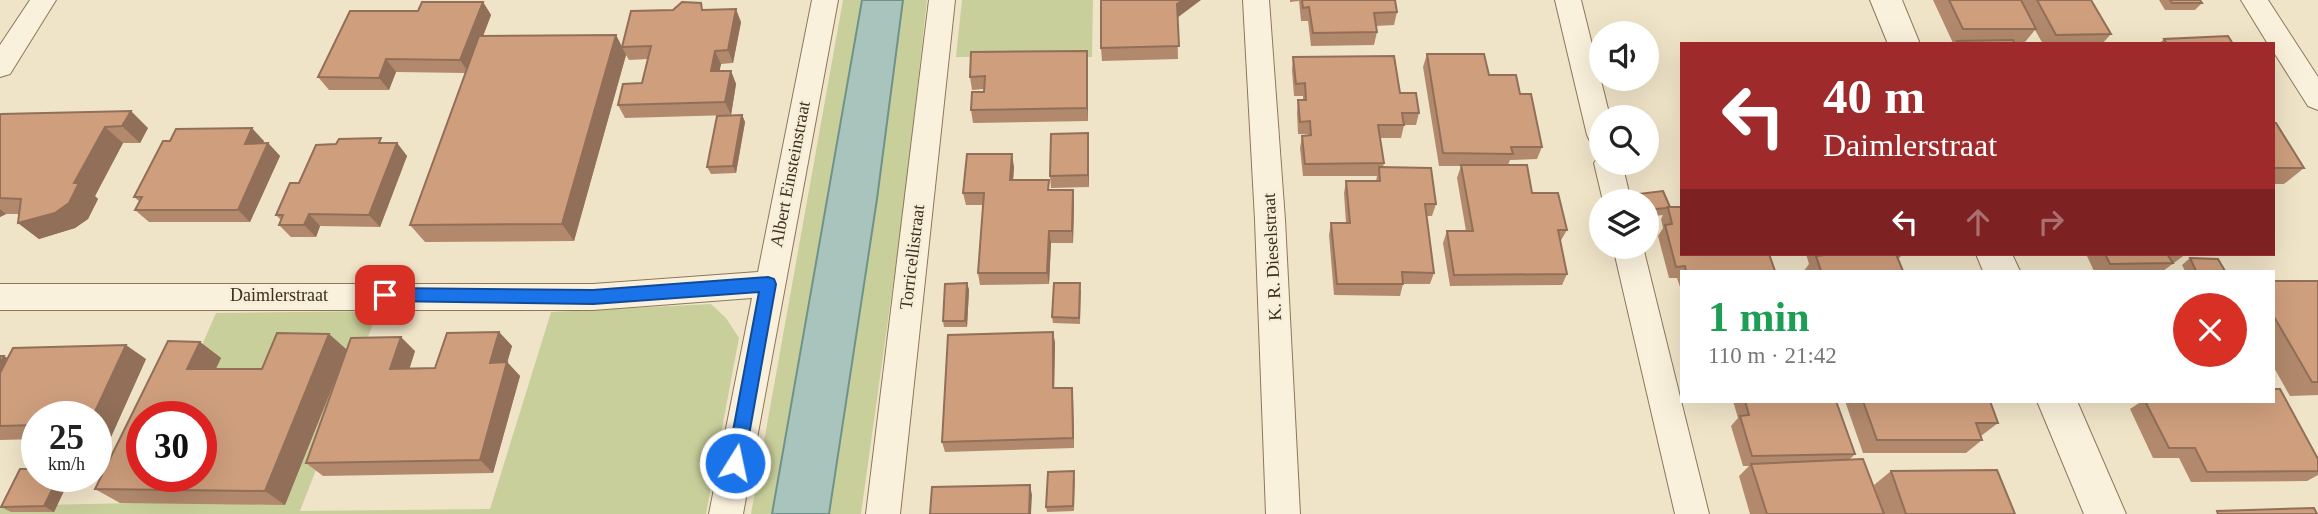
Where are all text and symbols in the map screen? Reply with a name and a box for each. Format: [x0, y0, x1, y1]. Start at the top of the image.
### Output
map controls [1589, 21, 1659, 259]
button: sound [1589, 21, 1659, 91]
text: 40 m [1823, 69, 1925, 124]
icon: left [1708, 70, 1799, 161]
street label: Albert Einsteinstraat [766, 99, 814, 249]
button: search [1589, 105, 1659, 175]
text: Daimlerstraat [1823, 127, 1997, 163]
button: layers [1589, 189, 1659, 259]
street label: K. R. Dieselstraat [1259, 193, 1285, 321]
street label: Torricellistraat [896, 203, 928, 311]
icon: left [1886, 203, 1924, 241]
icon: ahead [1959, 203, 1997, 241]
icon: right [2032, 203, 2070, 241]
pin [355, 265, 415, 325]
icon: arrive [366, 276, 404, 314]
street label: Daimlerstraat [230, 285, 328, 305]
button: close [2173, 293, 2247, 367]
text: 1 min [1708, 294, 1810, 340]
text: 110 m · 21:42 [1708, 343, 1837, 368]
speed limit sign: 30 [126, 401, 217, 492]
text: 25 [49, 418, 84, 457]
position arrow [698, 426, 772, 500]
text: km/h [48, 454, 85, 474]

